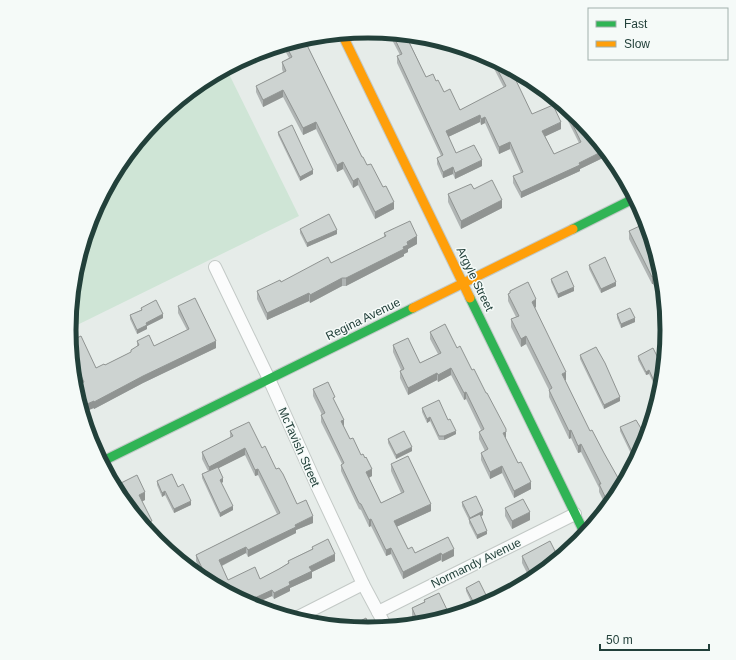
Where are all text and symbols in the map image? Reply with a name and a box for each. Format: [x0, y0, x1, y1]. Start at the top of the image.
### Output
legend [588, 8, 728, 60]
text: Fast [624, 17, 648, 31]
text: Slow [624, 37, 650, 51]
street label: Argyle Street [454, 245, 497, 314]
street label: Regina Avenue [323, 295, 403, 343]
street label: McTavish Street [275, 405, 323, 489]
street label: Normandy Avenue [429, 535, 524, 591]
scale bar [600, 626, 709, 652]
text: 50 m [606, 633, 633, 647]

